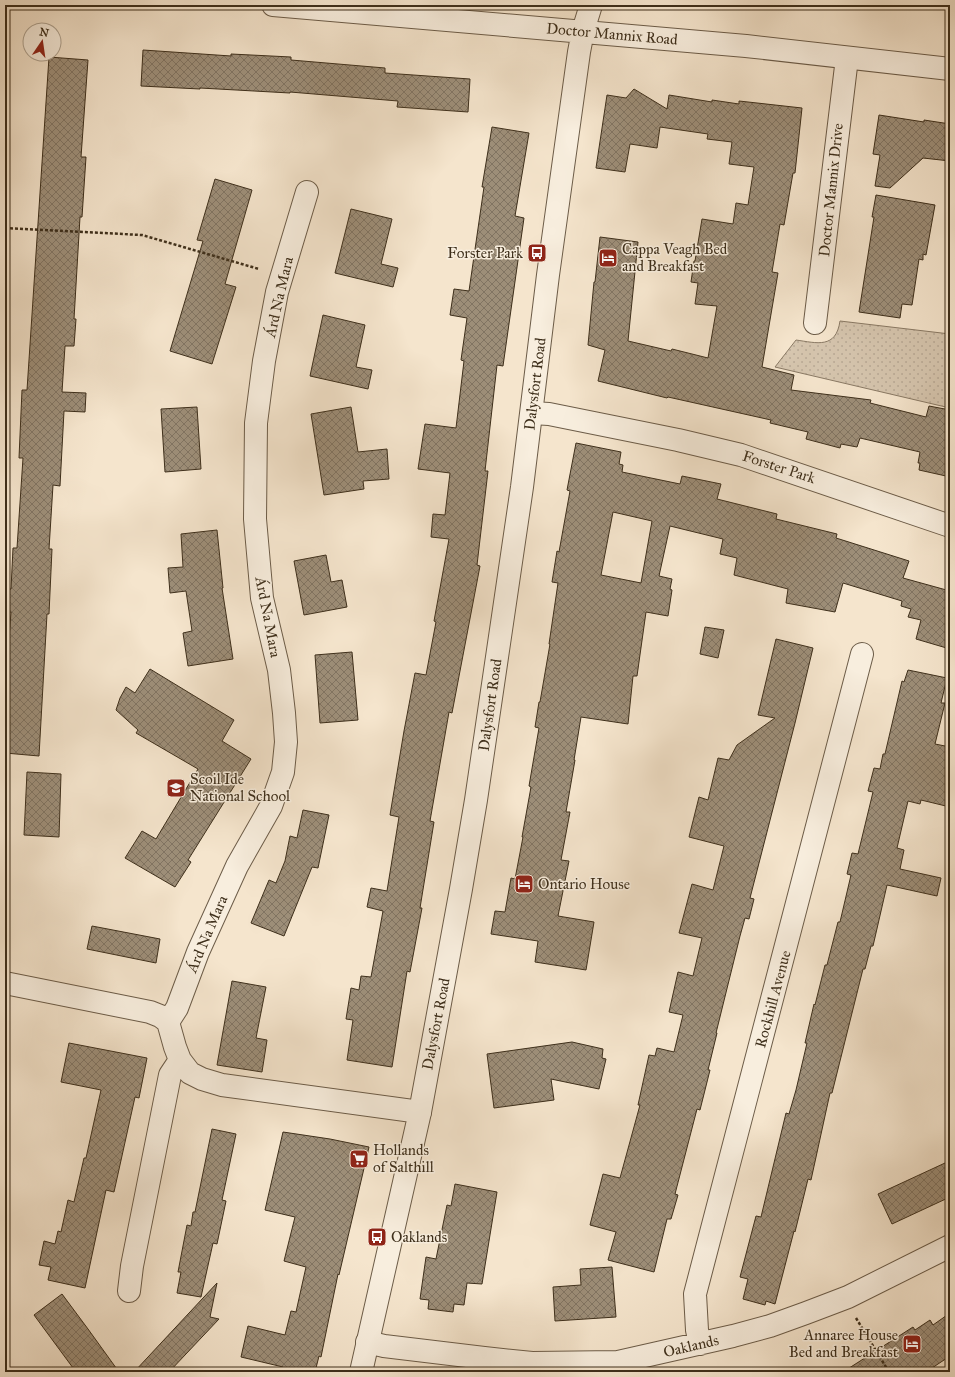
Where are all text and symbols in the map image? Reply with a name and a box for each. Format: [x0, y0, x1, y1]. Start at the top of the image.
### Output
street label: Doctor Mannix Road [546, 19, 679, 49]
north arrow [22, 22, 62, 62]
text: N [38, 25, 51, 40]
street label: Doctor Mannix Drive [815, 122, 847, 258]
place label: Cappa Veagh Bed and Breakfast [622, 240, 728, 275]
bus stop icon: Forster Park [526, 242, 548, 264]
place label: Forster Park [447, 244, 523, 262]
hotel icon: Cappa Veagh Bed and Breakfast [597, 247, 619, 269]
street label: Árd Na Mara [260, 254, 297, 340]
street label: Dalysfort Road [520, 336, 550, 431]
street label: Forster Park [740, 447, 818, 487]
street label: Árd Na Mara [251, 574, 286, 660]
street label: Dalysfort Road [475, 657, 505, 752]
place label: Scoil Ide National School [190, 770, 291, 805]
school or university icon: Scoil Ide National School [165, 777, 187, 799]
hotel icon: Ontario House [513, 873, 535, 895]
place label: Ontario House [538, 875, 630, 893]
street label: Árd Na Mara [181, 892, 232, 976]
street label: Rockhill Avenue [751, 948, 795, 1050]
street label: Dalysfort Road [418, 976, 454, 1071]
place label: Hollands of Salthill [373, 1141, 435, 1176]
supermarket icon: Hollands of Salthill [348, 1148, 370, 1170]
bus stop icon: Oaklands [366, 1226, 388, 1248]
place label: Oaklands [391, 1228, 447, 1246]
place label: Annaree House Bed and Breakfast [789, 1326, 899, 1361]
street label: Oaklands [662, 1331, 720, 1361]
hotel icon: Annaree House Bed and Breakfast [901, 1333, 923, 1355]

